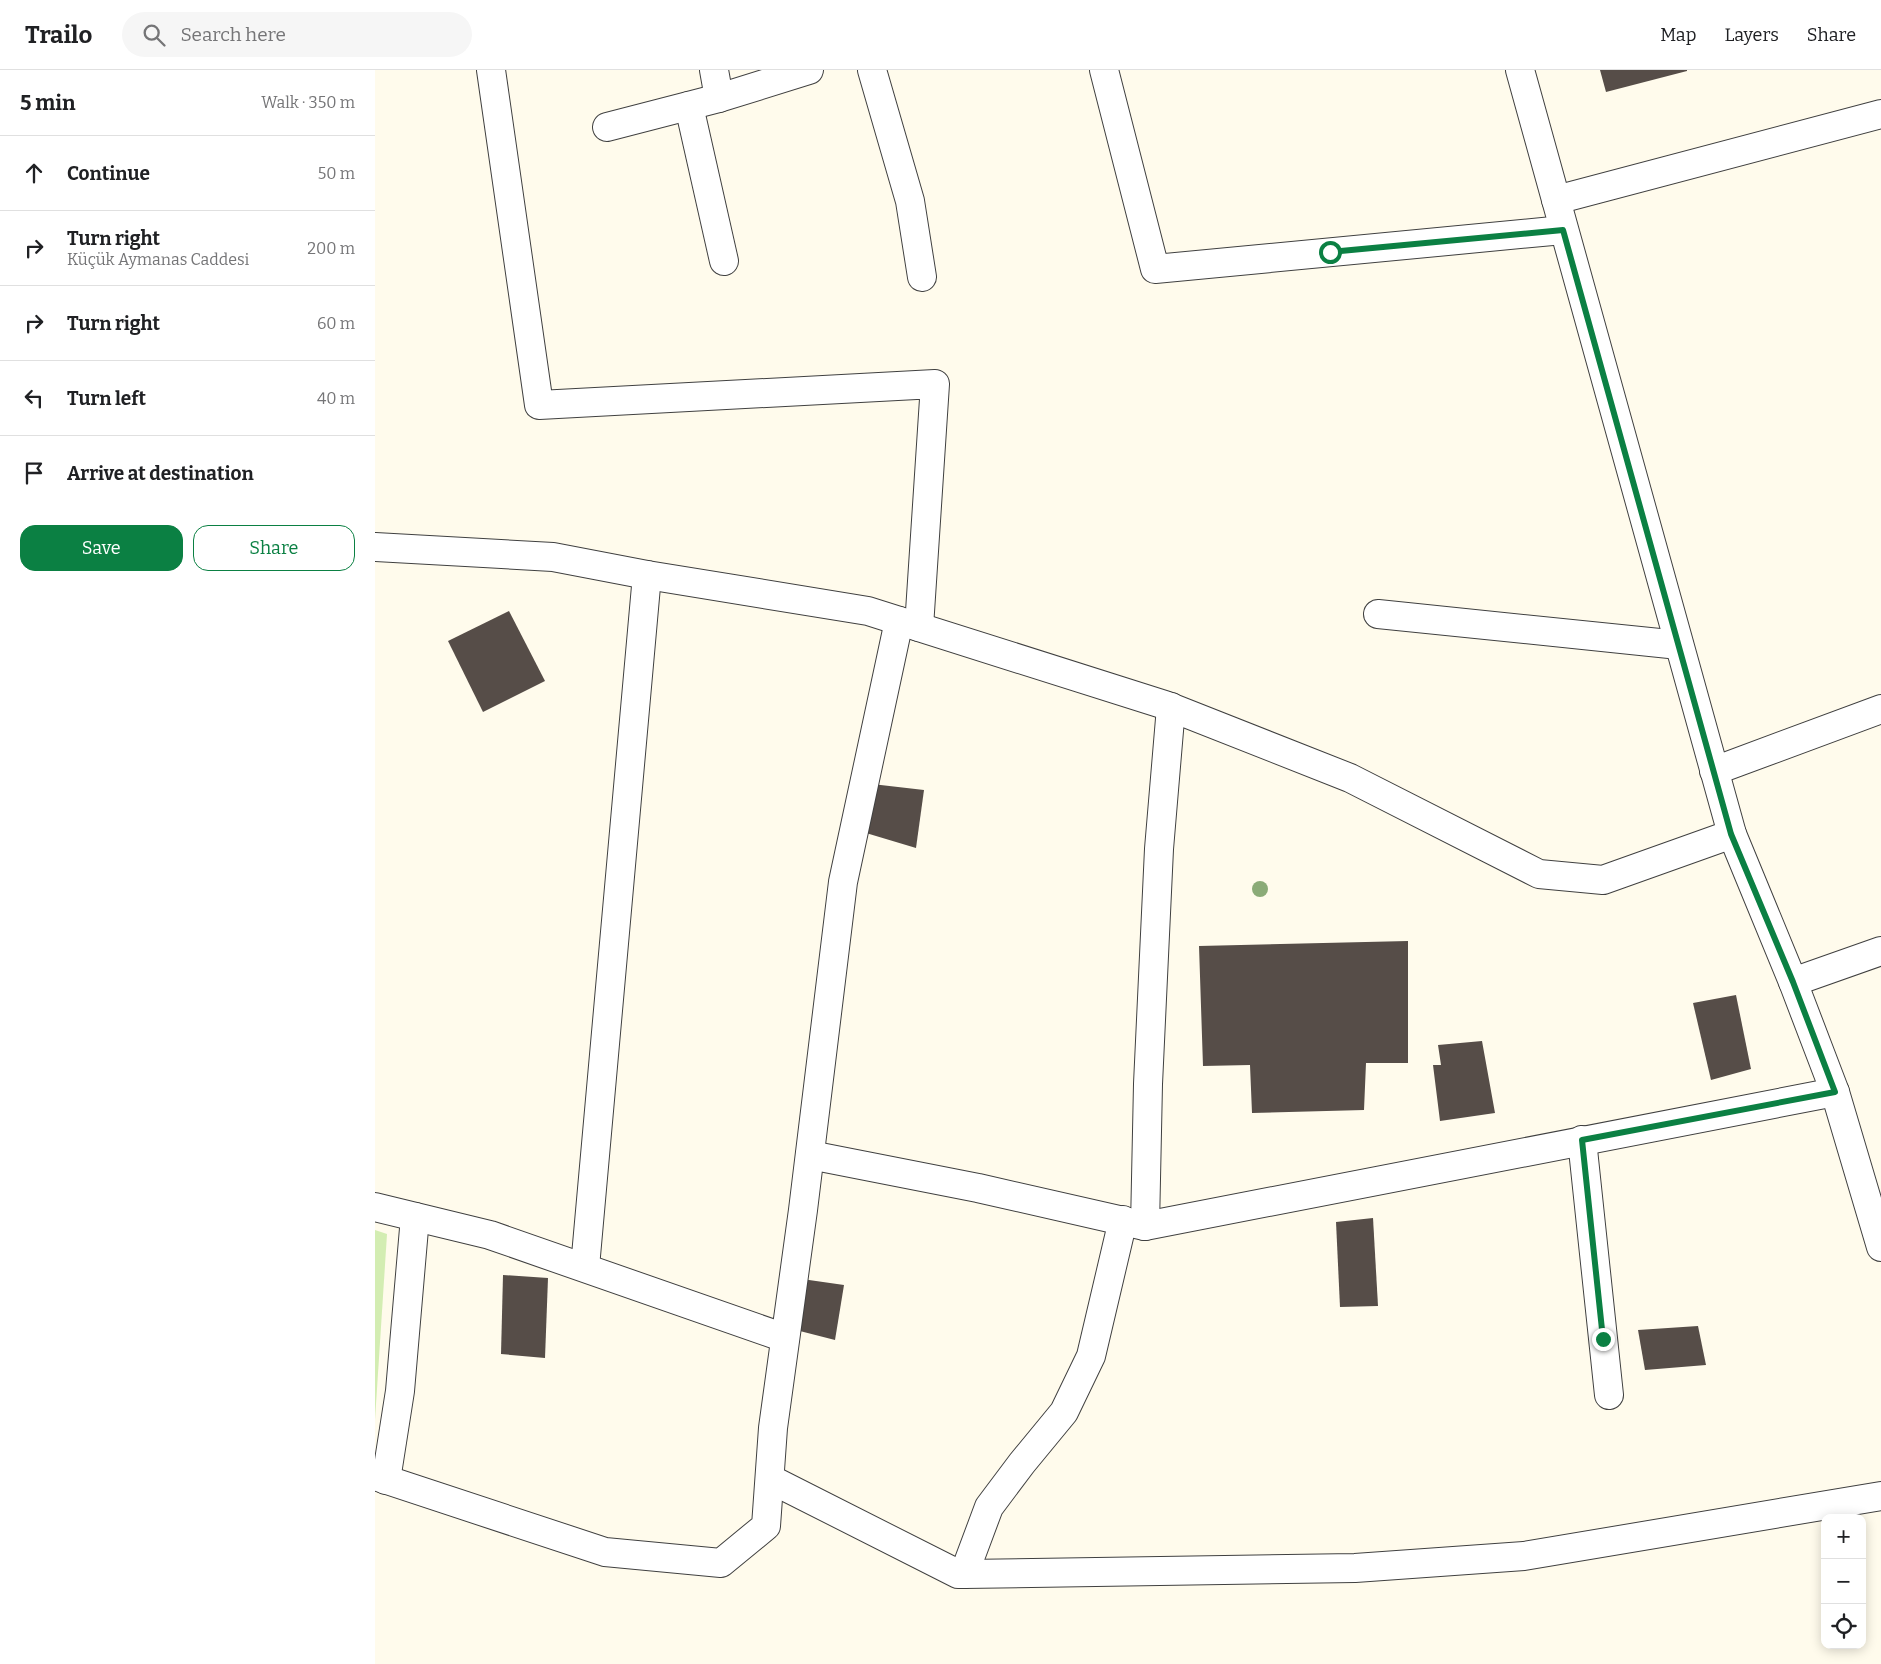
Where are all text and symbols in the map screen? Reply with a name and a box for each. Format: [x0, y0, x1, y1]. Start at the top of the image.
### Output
search box [122, 12, 472, 57]
text: Trailo [25, 21, 92, 49]
icon: search [140, 21, 168, 49]
text: Search here [180, 23, 286, 46]
text: Map [1660, 24, 1696, 46]
text: Layers [1724, 24, 1779, 46]
text: Share [1807, 24, 1856, 46]
text: 5 min [20, 90, 76, 116]
text: Walk · 350 m [261, 93, 355, 112]
icon: ahead [20, 159, 48, 187]
text: Continue [67, 162, 150, 185]
text: 50 m [318, 164, 355, 183]
text: Turn right [67, 227, 160, 250]
icon: right [20, 234, 48, 262]
text: 200 m [307, 239, 355, 258]
route start [1319, 241, 1342, 264]
text: Küçük Aymanas Caddesi [67, 250, 249, 269]
icon: right [20, 309, 48, 337]
text: Turn right [67, 312, 160, 335]
text: 60 m [317, 314, 355, 333]
icon: left [20, 384, 48, 412]
text: Turn left [67, 387, 146, 410]
text: 40 m [317, 389, 355, 408]
icon: arrive [20, 459, 48, 487]
text: Arrive at destination [67, 462, 254, 485]
button: Save [20, 525, 183, 571]
button: Share [193, 525, 355, 571]
route end [1592, 1328, 1615, 1351]
map controls [1821, 1514, 1866, 1649]
button: + [1821, 1514, 1866, 1559]
button: − [1821, 1559, 1866, 1604]
button: locate [1821, 1604, 1866, 1649]

